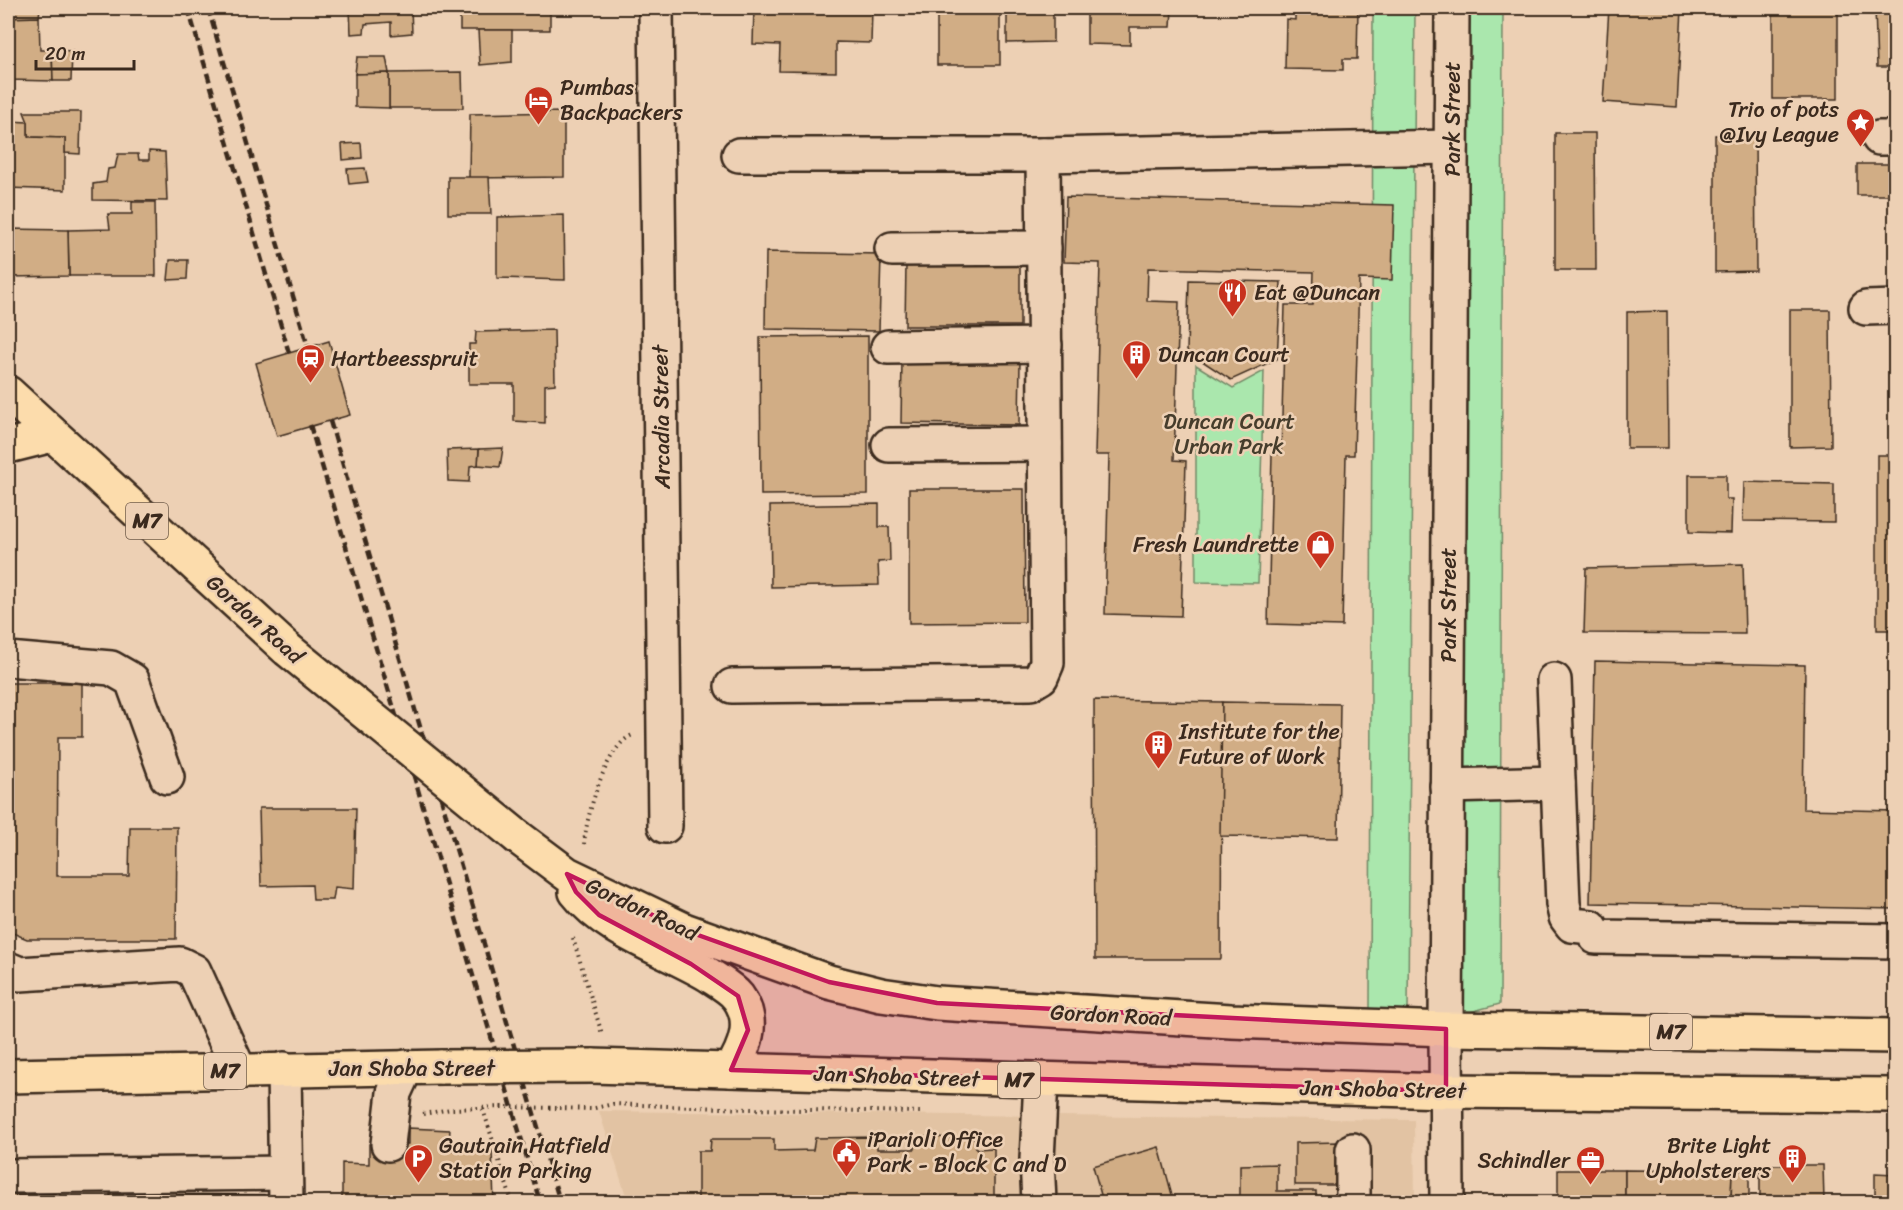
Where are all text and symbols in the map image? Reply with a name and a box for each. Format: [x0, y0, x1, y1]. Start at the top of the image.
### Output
scale bar [36, 33, 134, 71]
text: 20 m [45, 38, 85, 70]
street label: Park Street [1433, 61, 1472, 176]
place label: Pumbas Backpackers [560, 68, 684, 132]
hotel icon: Pumbas Backpackers [523, 84, 555, 126]
place label: Trio of pots @Ivy League [1719, 90, 1840, 154]
place icon: Trio of pots @Ivy League [1844, 106, 1876, 148]
place label: Eat @Duncan [1254, 273, 1380, 312]
restaurant icon: Eat @Duncan [1217, 276, 1249, 318]
place label: Duncan Court [1158, 335, 1290, 374]
building icon: Duncan Court [1121, 338, 1153, 380]
place label: Hartbeesspruit [331, 339, 479, 378]
station icon: Hartbeesspruit [294, 342, 326, 384]
street label: Arcadia Street [640, 344, 682, 490]
park label: Duncan Court Urban Park [1163, 402, 1295, 466]
road number: M7 [126, 503, 168, 539]
place label: Fresh Laundrette [1133, 525, 1299, 564]
shop icon: Fresh Laundrette [1304, 528, 1336, 570]
street label: Park Street [1429, 547, 1468, 662]
street label: Gordon Road [197, 564, 314, 675]
place label: Institute for the Future of Work [1178, 712, 1340, 776]
building icon: Institute for the Future of Work [1142, 728, 1174, 770]
street label: Gordon Road [579, 866, 706, 953]
street label: Gordon Road [1049, 992, 1174, 1038]
road number: M7 [1650, 1014, 1692, 1050]
street label: Jan Shoba Street [328, 1049, 496, 1088]
road number: M7 [204, 1053, 246, 1089]
street label: Jan Shoba Street [812, 1054, 982, 1098]
road number: M7 [998, 1062, 1040, 1098]
street label: Jan Shoba Street [1299, 1068, 1467, 1110]
place label: iParioli Office Park - Block C and D [867, 1120, 1066, 1184]
place label: Gautrain Hatfield Station Parking [439, 1126, 611, 1190]
place label: Brite Light Upholsterers [1646, 1126, 1772, 1190]
public building icon: iParioli Office Park - Block C and D [830, 1136, 862, 1178]
place label: Schindler [1477, 1141, 1571, 1180]
parking icon: Gautrain Hatfield Station Parking [402, 1142, 434, 1184]
building icon: Brite Light Upholsterers [1776, 1142, 1808, 1184]
office icon: Schindler [1575, 1144, 1607, 1186]

